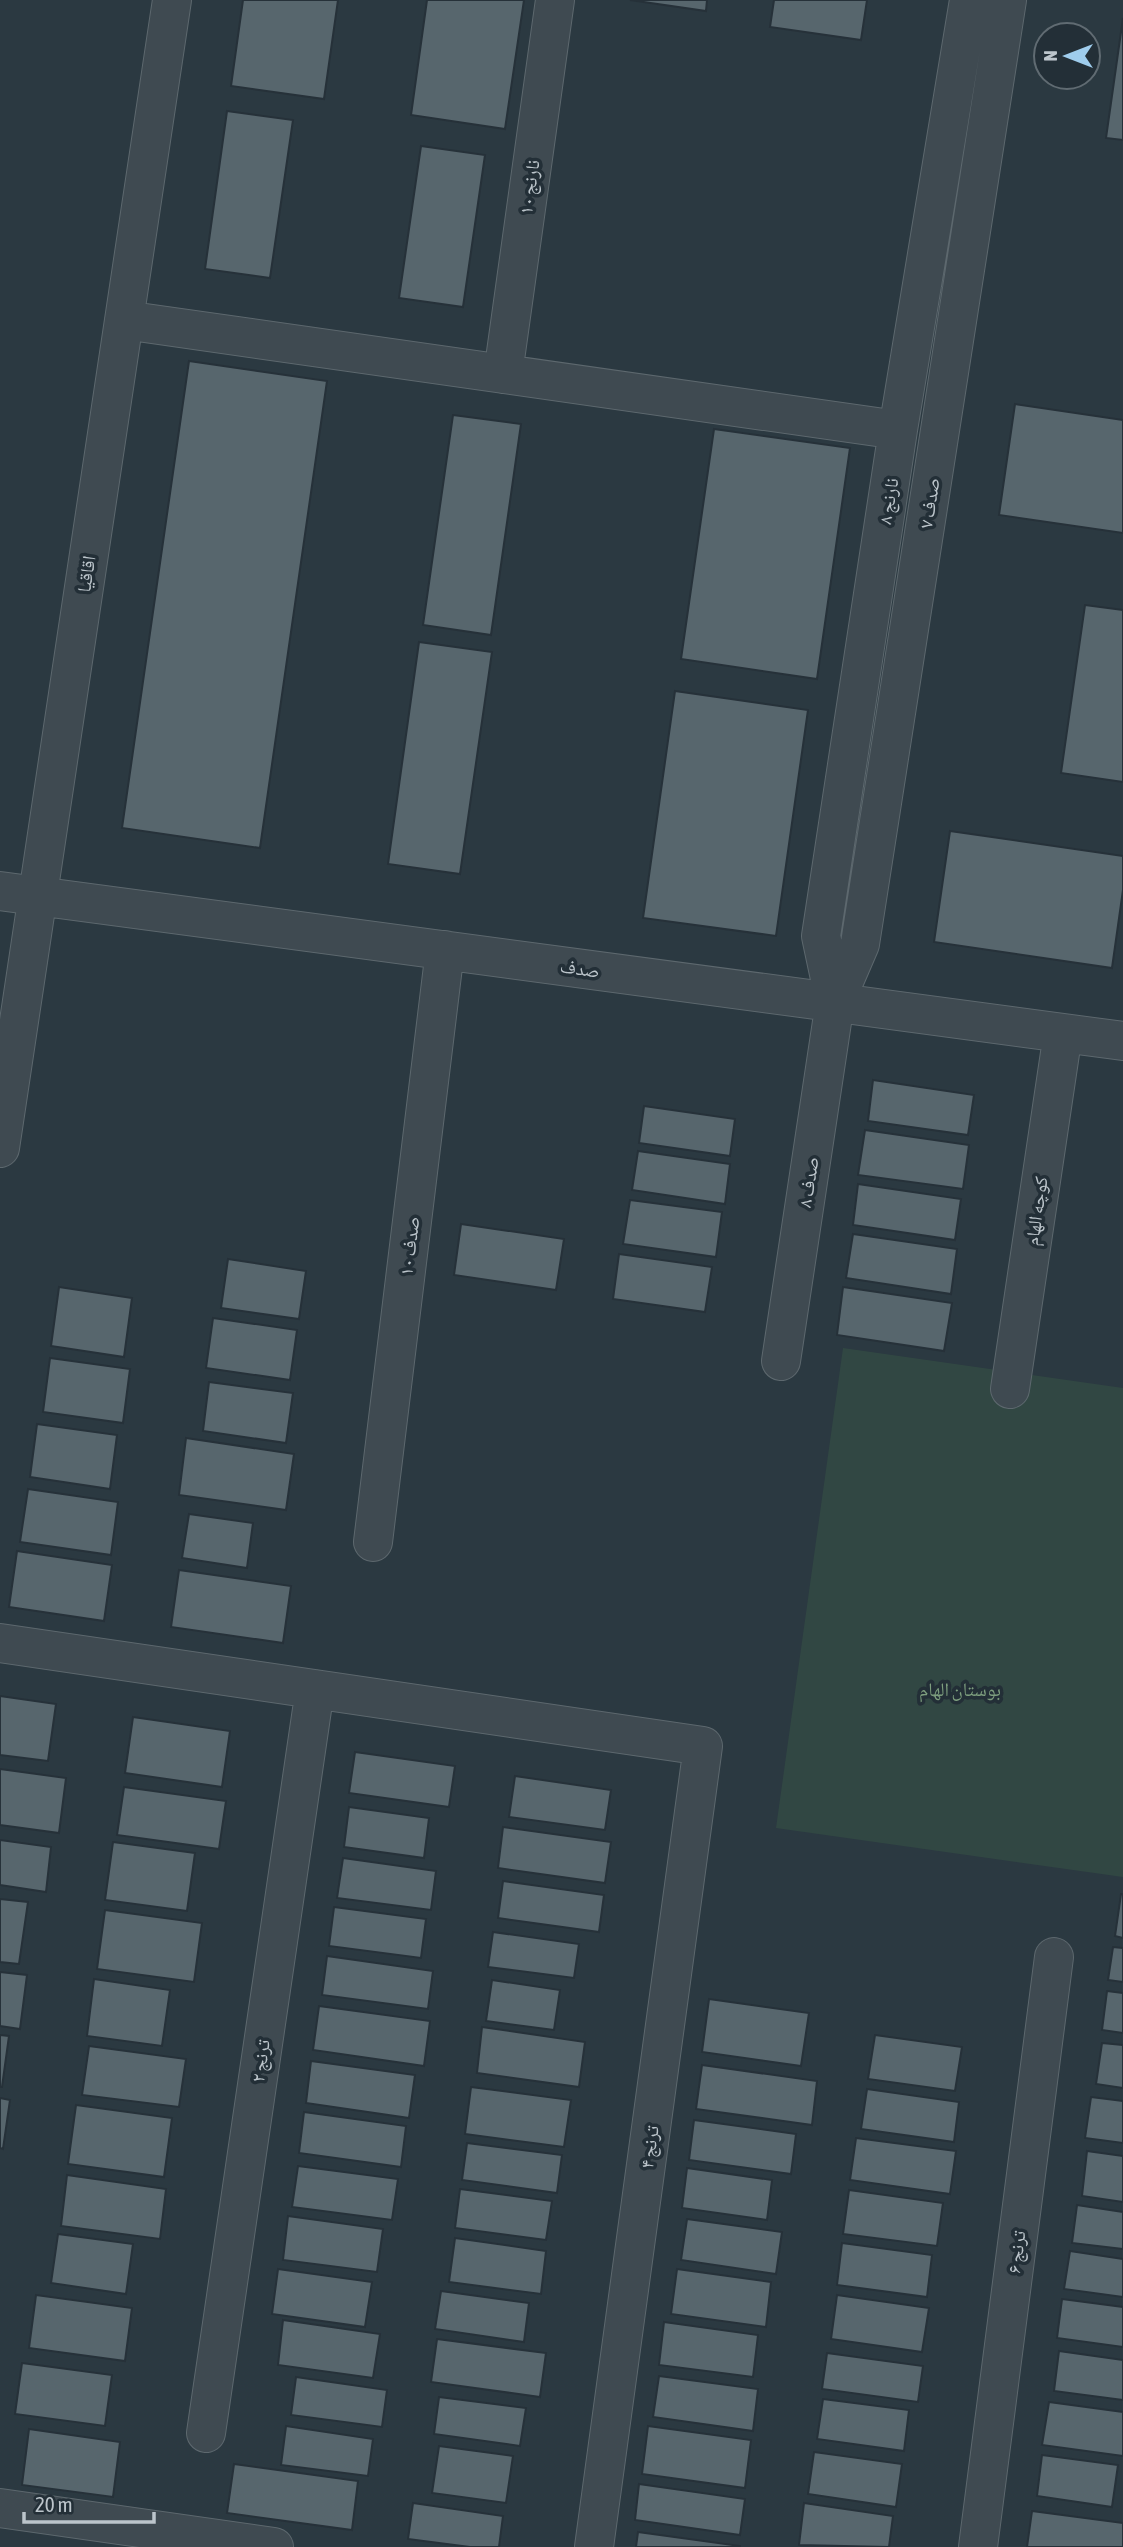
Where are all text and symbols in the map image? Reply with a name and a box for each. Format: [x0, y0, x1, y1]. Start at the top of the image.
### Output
north arrow [1032, 21, 1102, 91]
text: N [1039, 50, 1061, 62]
street label: نارنج ۱۰ [514, 158, 546, 216]
street label: نارنج ۸ [874, 476, 904, 526]
street label: صدف ۷ [914, 476, 944, 530]
street label: اقاقیا [72, 554, 100, 594]
street label: صدف [559, 954, 601, 982]
street label: صدف ۸ [793, 1155, 823, 1209]
street label: کوچه الهام [1020, 1175, 1055, 1248]
street label: صدف ۱۰ [394, 1215, 424, 1277]
park label: بوستان الهام [919, 1678, 1001, 1703]
street label: ترنج ۲ [246, 2038, 276, 2084]
street label: ترنج ۴ [635, 2124, 665, 2170]
street label: ترنج ۶ [1002, 2229, 1032, 2275]
scale bar [24, 2480, 154, 2524]
text: 20 m [35, 2492, 73, 2516]

